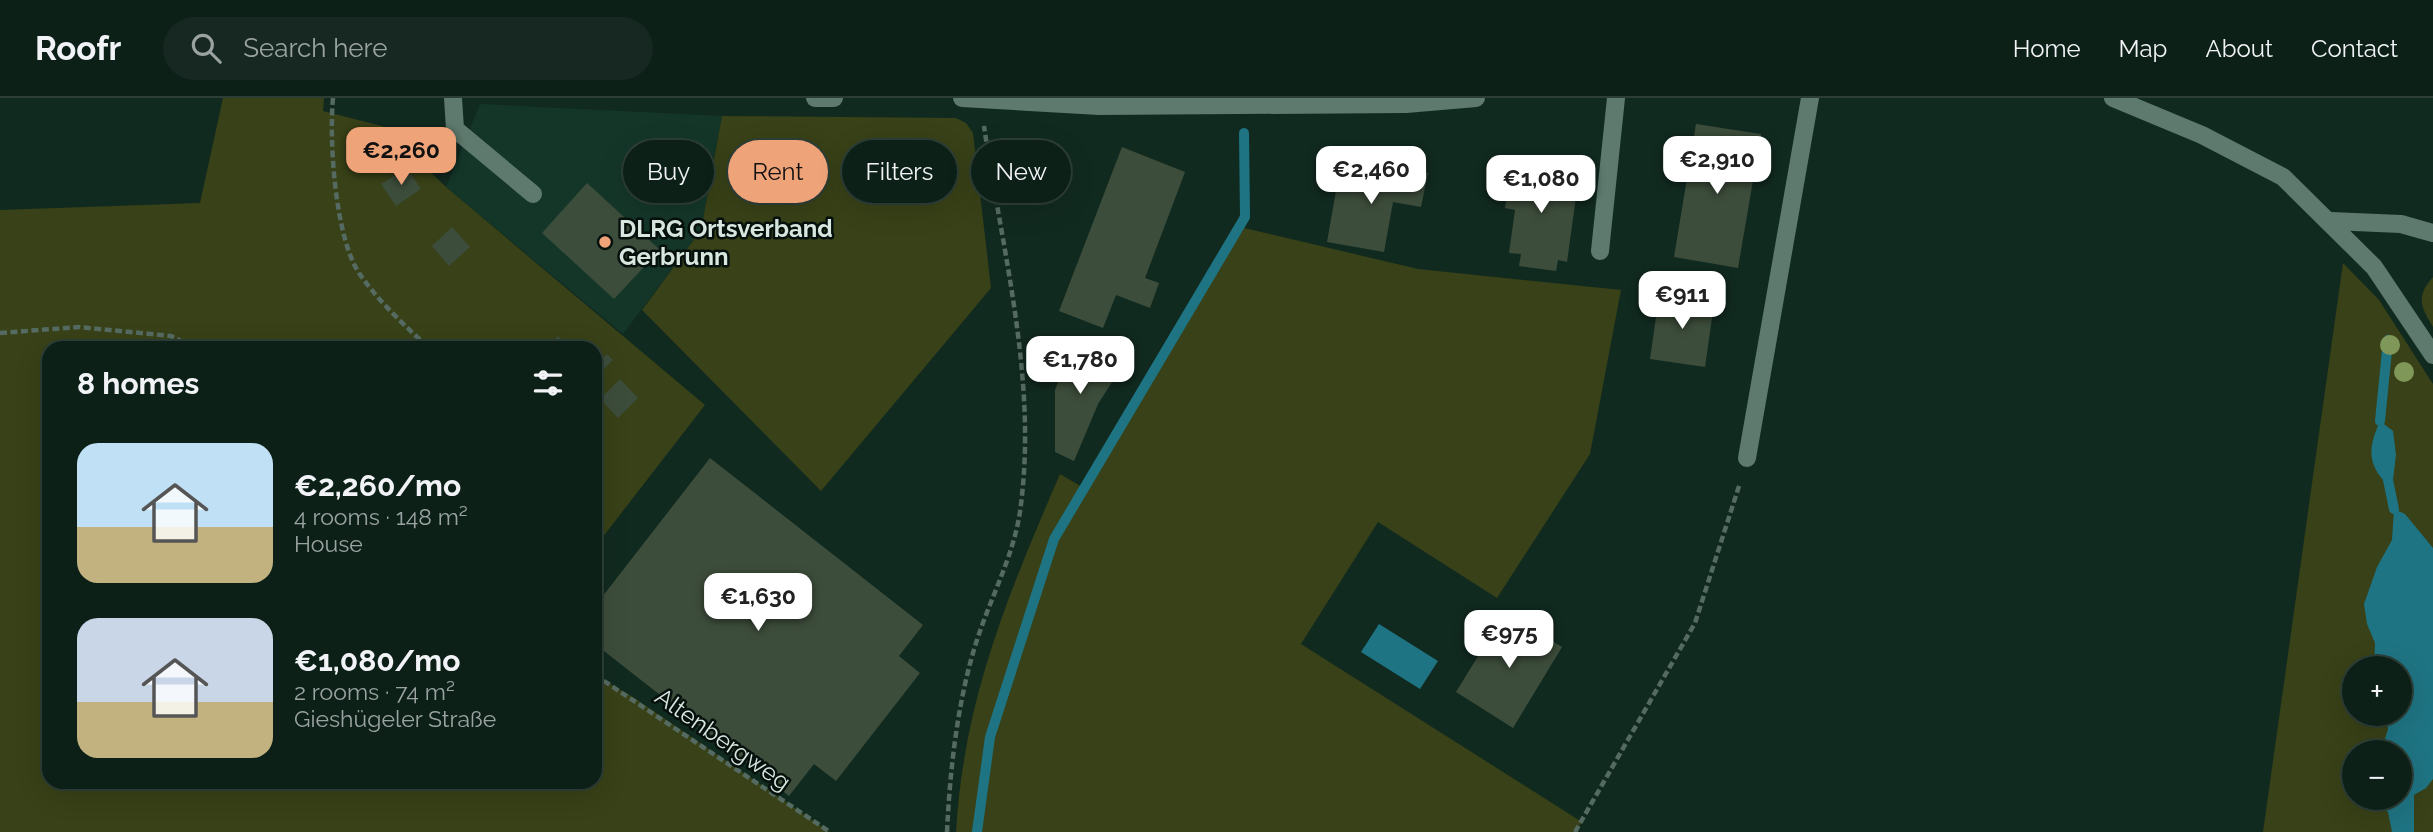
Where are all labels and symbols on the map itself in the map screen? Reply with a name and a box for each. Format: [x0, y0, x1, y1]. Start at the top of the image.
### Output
pin: €2,260 [344, 127, 458, 187]
pin: €2,910 [1660, 136, 1774, 196]
pin: €2,460 [1314, 146, 1428, 206]
pin: €1,080 [1484, 156, 1598, 215]
place label: DLRG Ortsverband Gerbrunn [619, 214, 833, 271]
marker: DLRG Ortsverband Gerbrunn [597, 234, 613, 250]
pin: €911 [1641, 272, 1723, 331]
pin: €1,780 [1023, 336, 1137, 396]
pin: €1,630 [701, 574, 815, 633]
pin: €975 [1468, 610, 1550, 670]
street label: Altenbergweg [650, 682, 796, 796]

